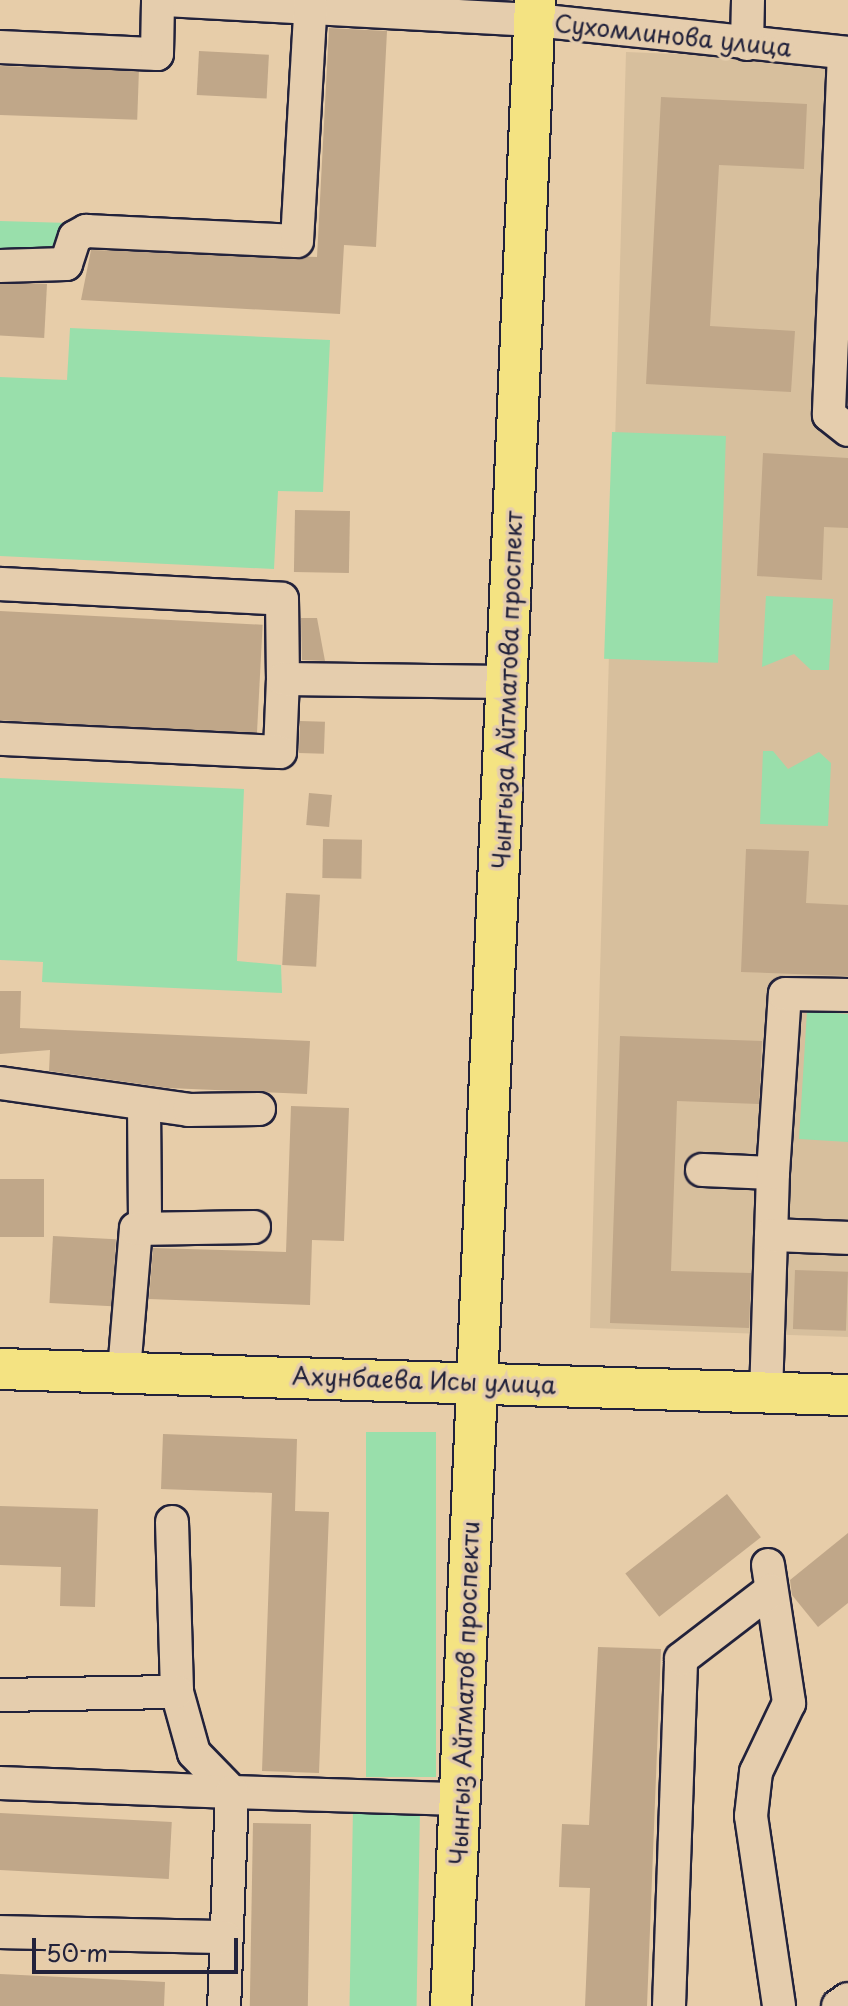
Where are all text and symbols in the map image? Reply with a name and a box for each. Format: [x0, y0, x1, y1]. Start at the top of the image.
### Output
street label: Сухомлинова улица [552, 8, 794, 62]
street label: Чынгыза Айтматова проспект [486, 509, 528, 871]
street label: Ахунбаева Исы улица [290, 1361, 558, 1399]
street label: Чынгыз Айтматов проспекти [444, 1520, 484, 1866]
scale bar [36, 1922, 242, 1972]
text: 50 m [46, 1934, 108, 1970]

